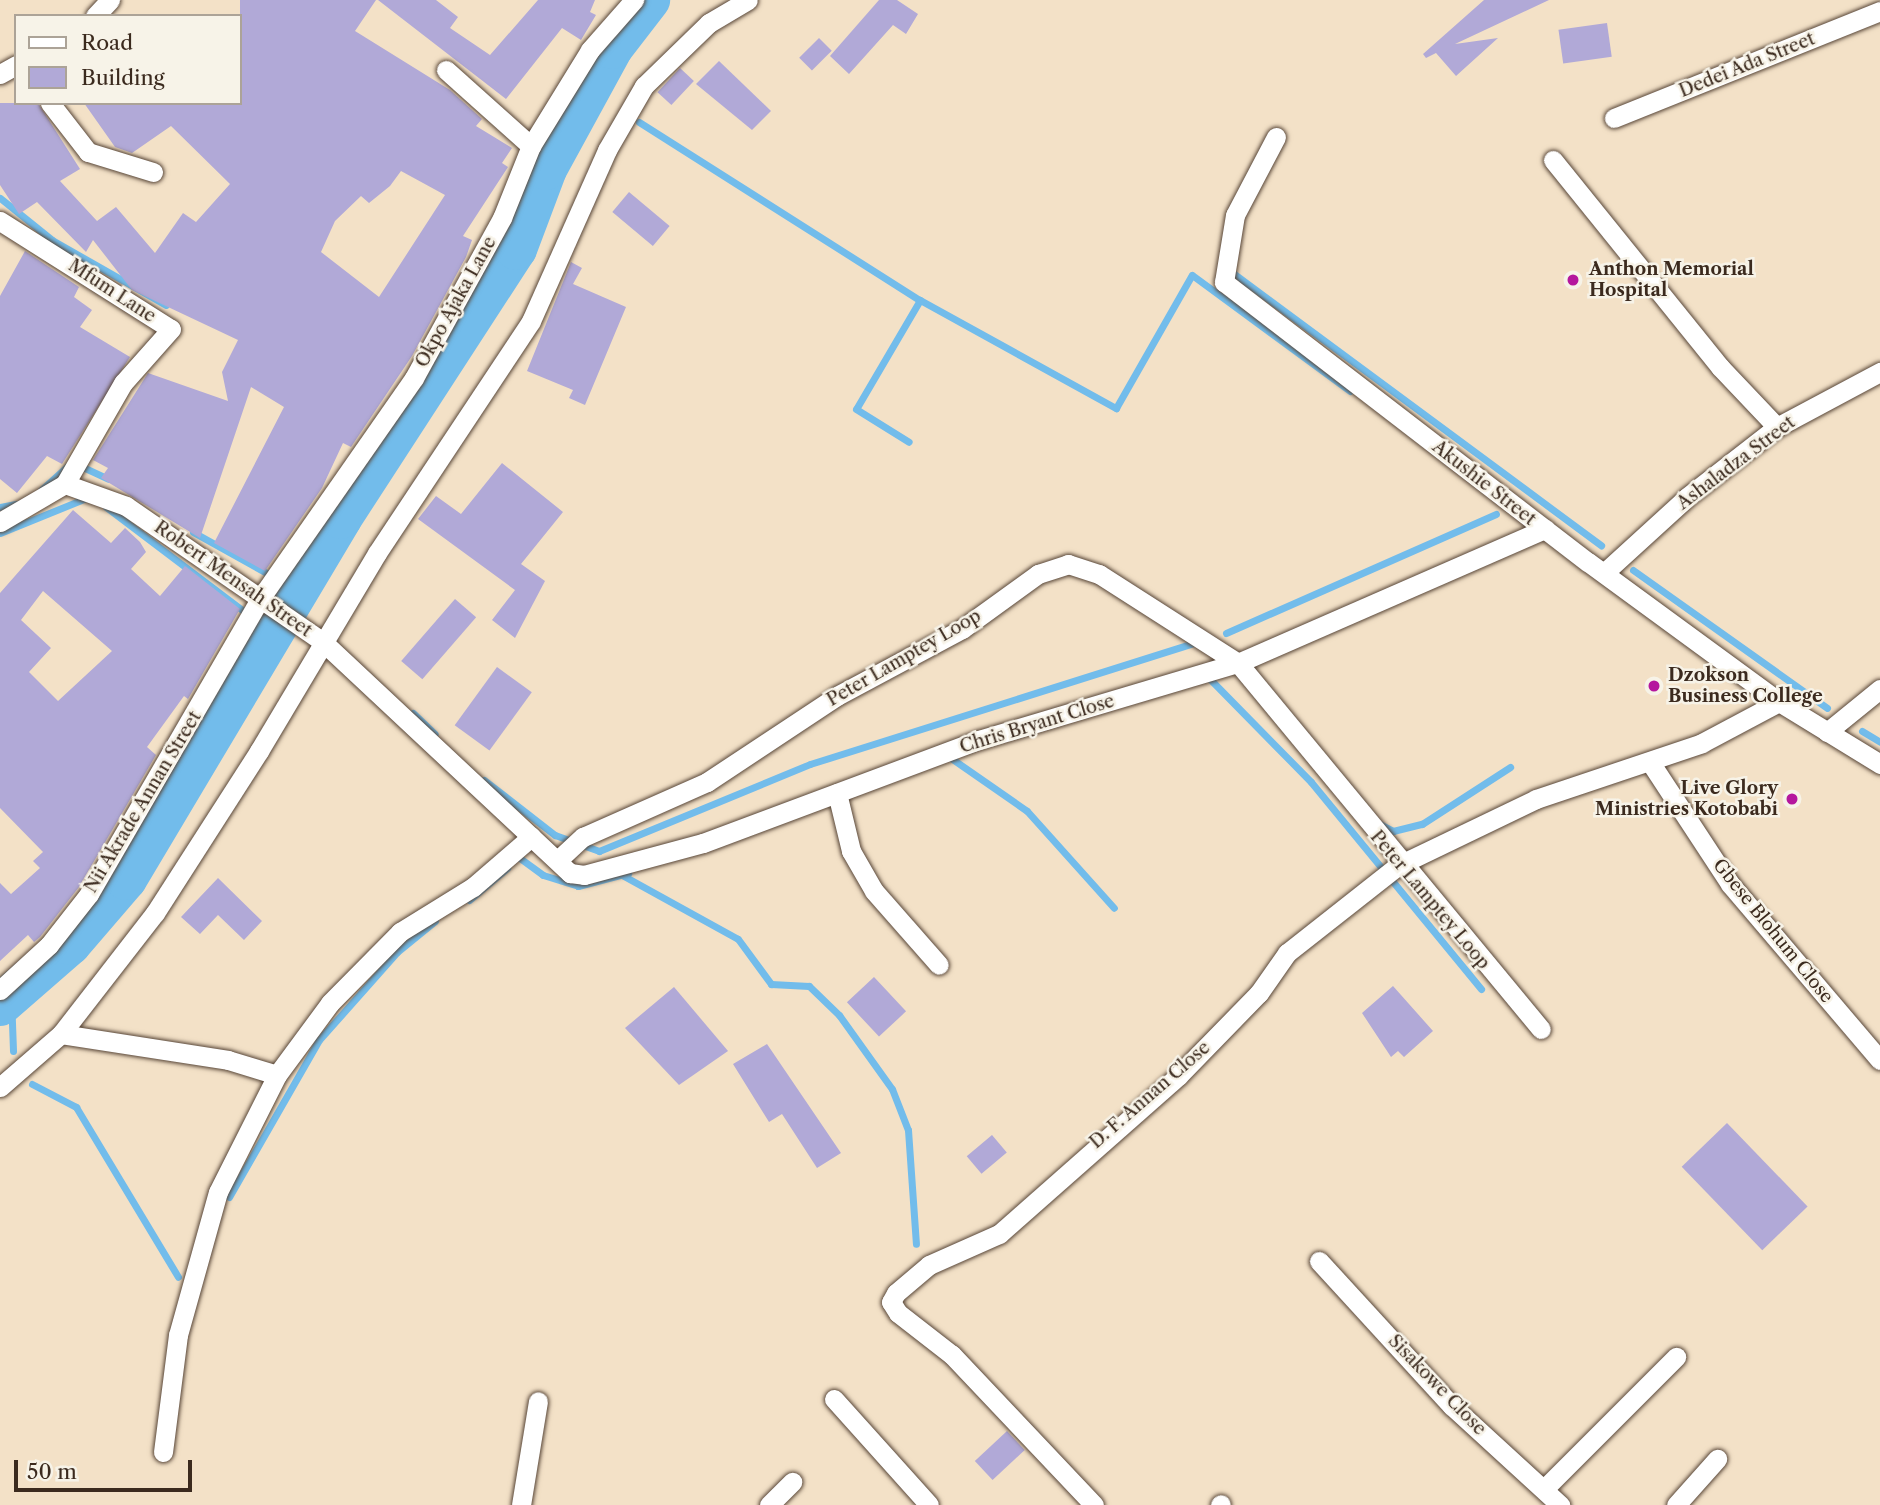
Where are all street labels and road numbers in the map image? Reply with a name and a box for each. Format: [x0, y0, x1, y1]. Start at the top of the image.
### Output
street label: Dedei Ada Street [1676, 28, 1818, 102]
street label: Okpo Ajaka Lane [411, 232, 501, 372]
street label: Mfum Lane [64, 255, 160, 327]
street label: Ashaladza Street [1673, 412, 1799, 514]
street label: Akushie Street [1428, 436, 1540, 530]
street label: Robert Mensah Street [150, 516, 316, 642]
street label: Peter Lamptey Loop [823, 605, 985, 711]
street label: Chris Bryant Close [957, 690, 1117, 758]
street label: Nii Akrade Annan Street [80, 707, 206, 897]
street label: Peter Lamptey Loop [1365, 826, 1495, 974]
street label: Gbese Blohum Close [1708, 855, 1838, 1007]
street label: D. F. Annan Close [1085, 1037, 1215, 1153]
street label: Sisakowe Close [1384, 1330, 1490, 1440]

